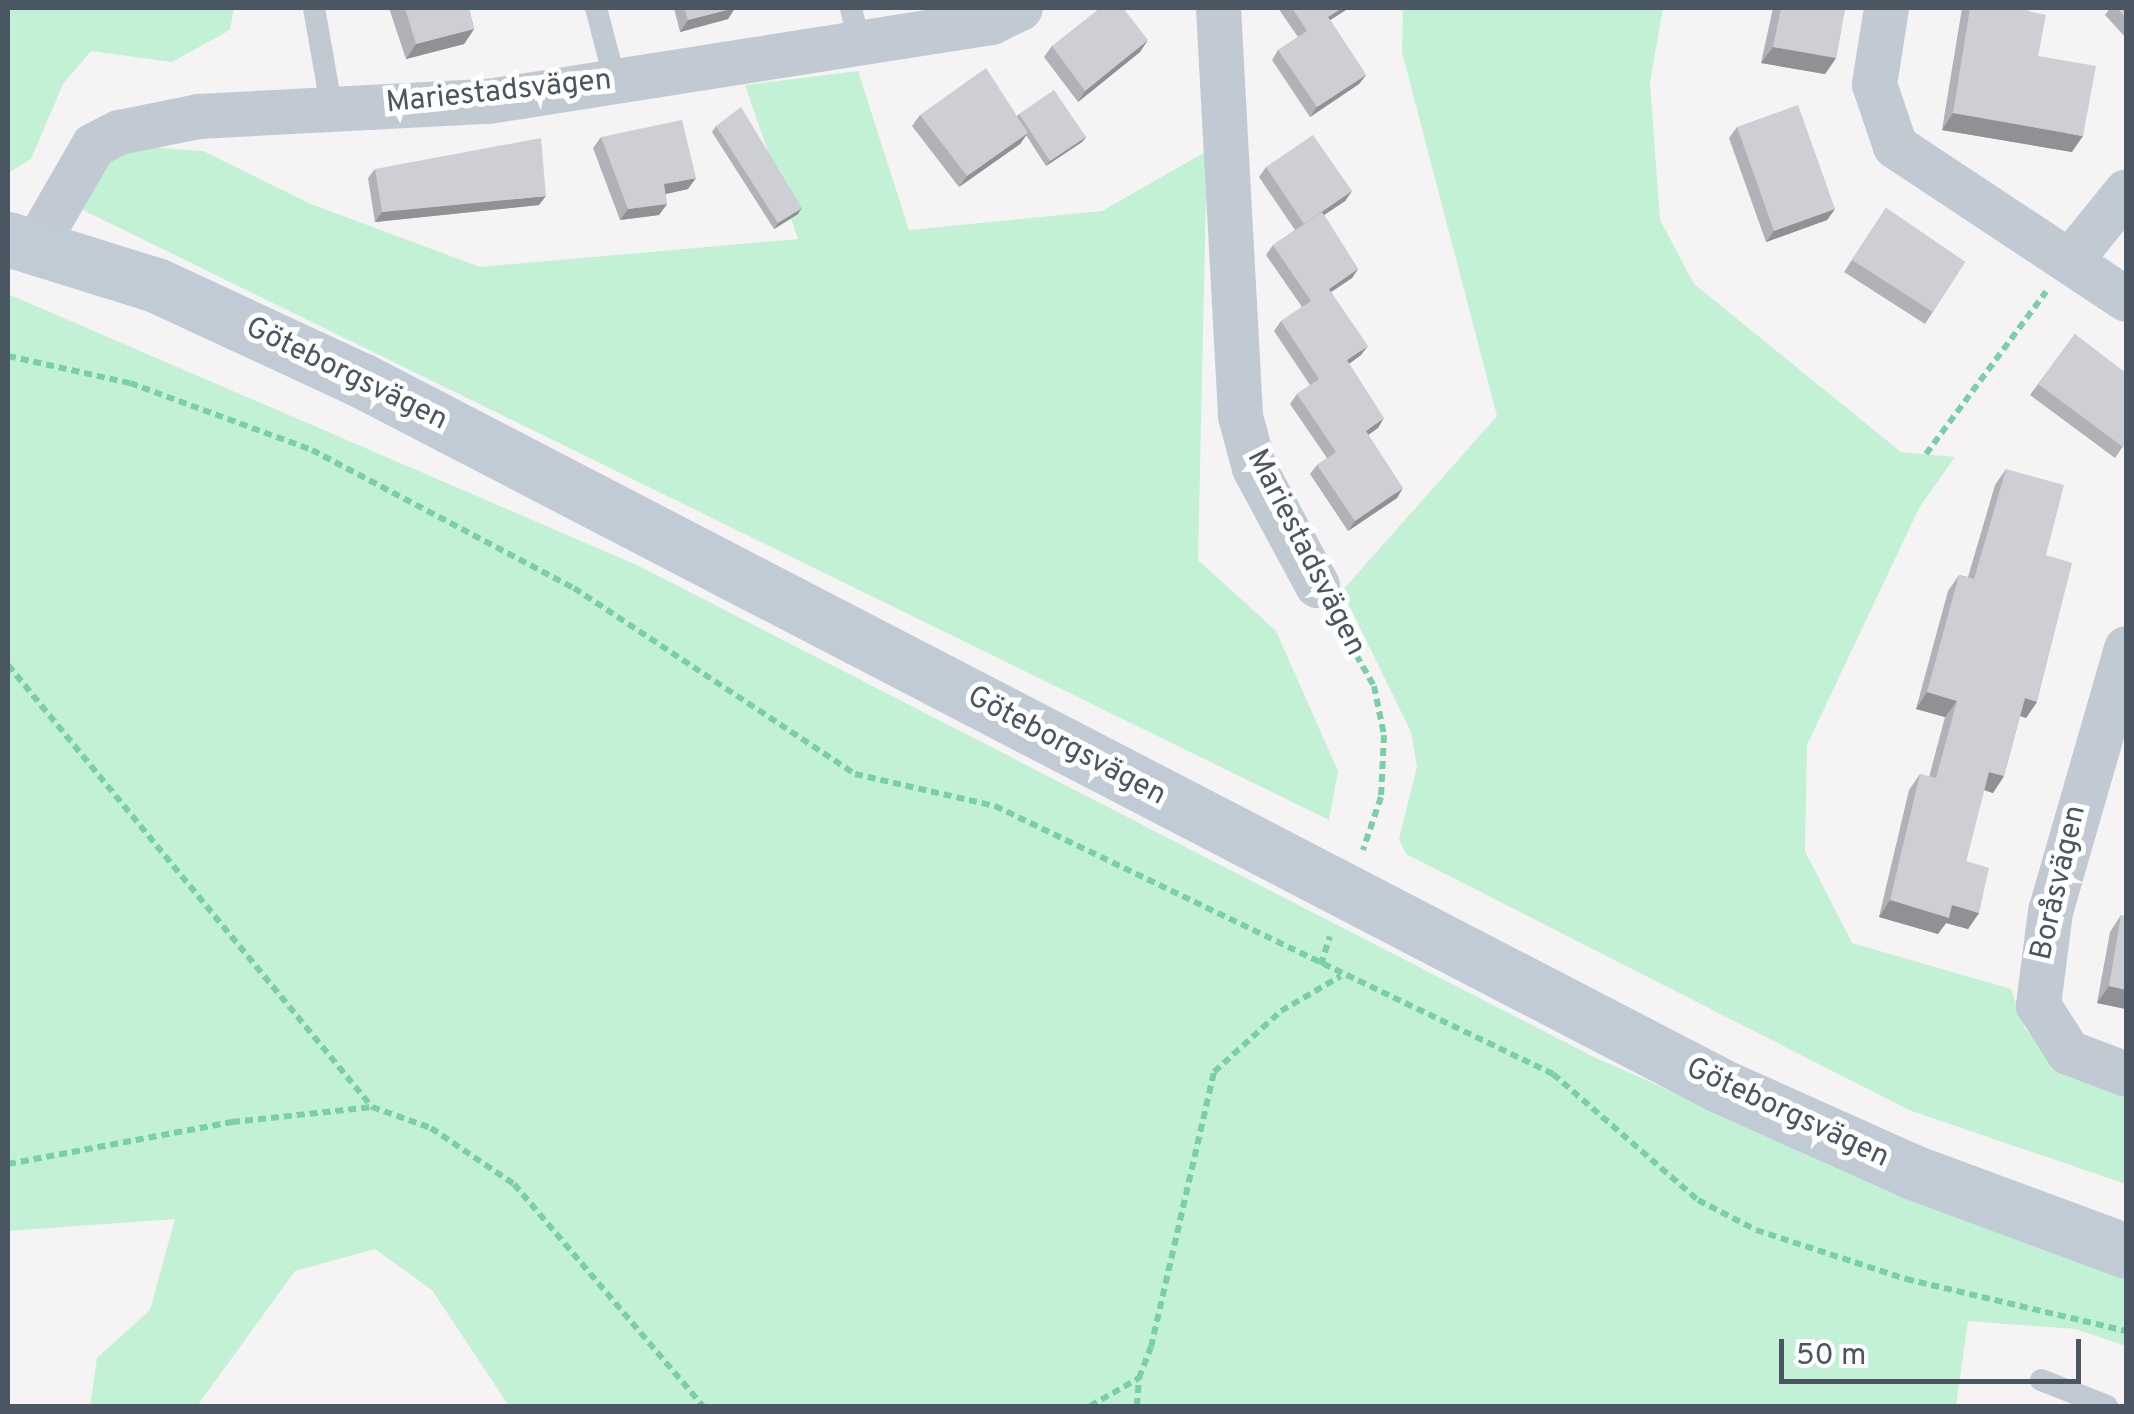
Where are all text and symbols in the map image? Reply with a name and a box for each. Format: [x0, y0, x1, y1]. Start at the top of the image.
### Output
street label: Mariestadsvägen [385, 63, 613, 123]
street label: Göteborgsvägen [239, 311, 453, 439]
street label: Mariestadsvägen [1238, 444, 1372, 662]
street label: Göteborgsvägen [960, 679, 1172, 815]
street label: Boråsvägen [2025, 802, 2095, 964]
street label: Göteborgsvägen [1680, 1051, 1894, 1177]
scale bar [1784, 1319, 2086, 1381]
text: 50 m [1796, 1338, 1866, 1375]

